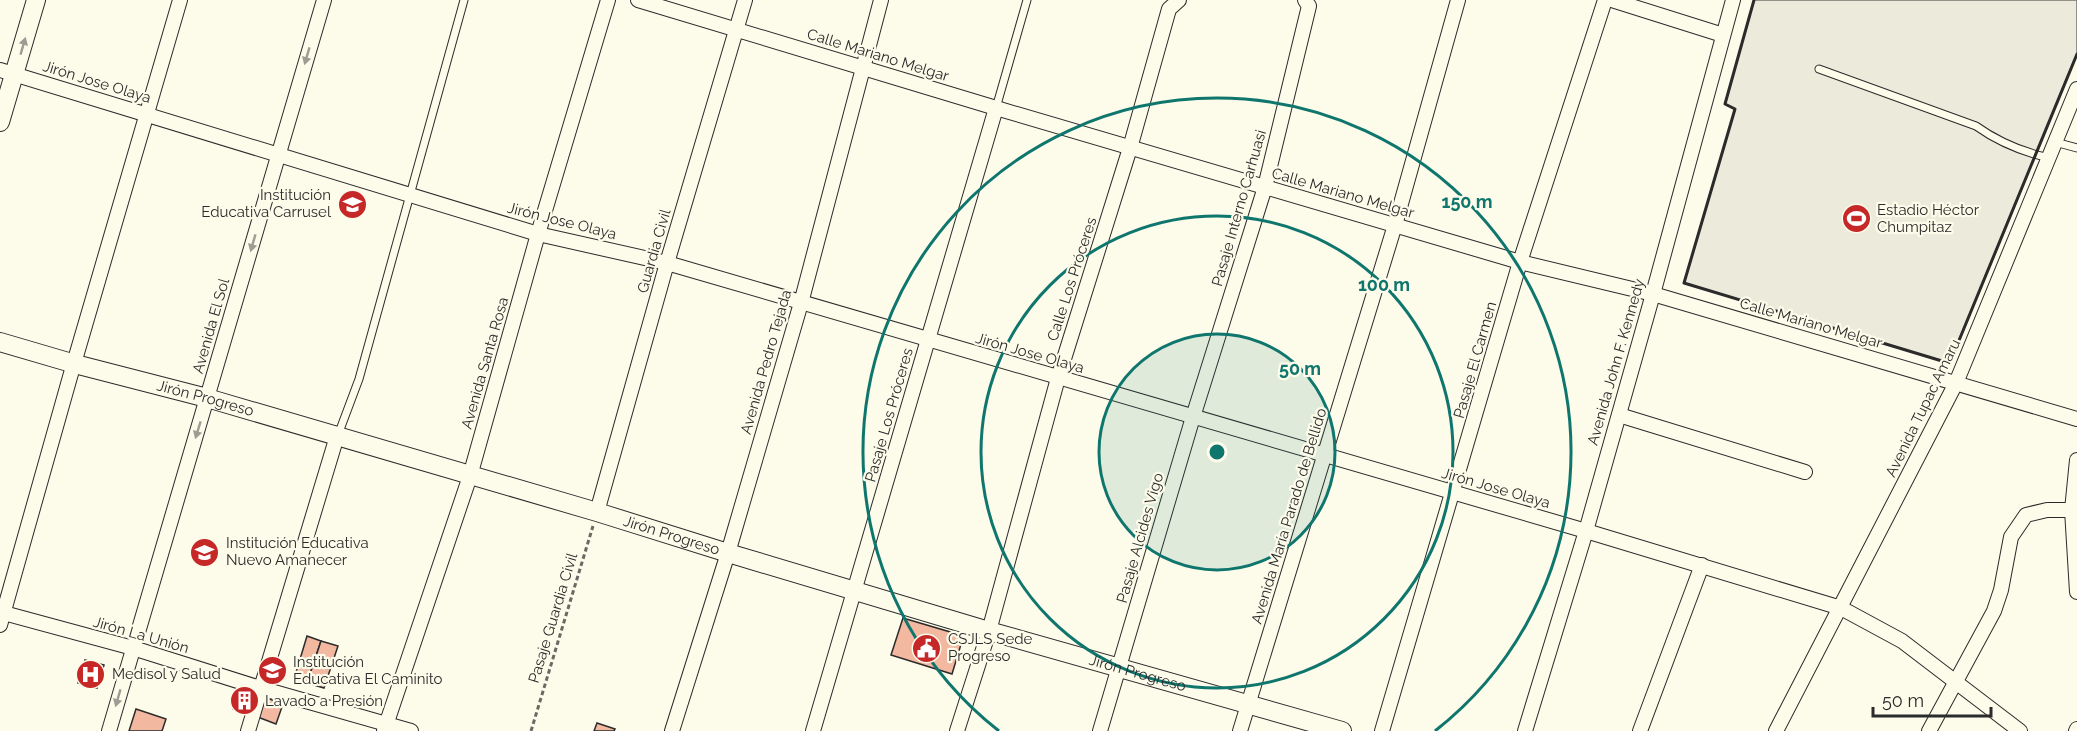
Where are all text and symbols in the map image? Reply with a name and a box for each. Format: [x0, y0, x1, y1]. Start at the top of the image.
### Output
street label: Calle Mariano Melgar [805, 25, 952, 85]
one-way arrow [19, 37, 28, 55]
one-way arrow [302, 47, 311, 65]
street label: Jirón Jose Olaya [41, 57, 153, 107]
street label: Pasaje Interno Carhuasi [1208, 128, 1270, 288]
street label: Calle Mariano Melgar [1270, 164, 1417, 222]
place label: Institución Educativa Carrusel [201, 186, 332, 221]
school or university icon: Institución Educativa Carrusel [336, 188, 368, 220]
text: 150 m [1442, 191, 1493, 212]
street label: Jirón Jose Olaya [506, 199, 618, 243]
place label: Estadio Héctor Chumpitaz [1877, 201, 1980, 236]
sports icon: Estadio Héctor Chumpitaz [1840, 203, 1872, 235]
street label: Guardia Civil [633, 206, 675, 295]
street label: Calle Los Próceres [1043, 215, 1101, 343]
one-way arrow [248, 234, 257, 252]
text: 100 m [1358, 274, 1410, 295]
street label: Avenida El Sol [189, 275, 233, 376]
street label: Avenida John F. Kennedy [1584, 277, 1648, 447]
street label: Avenida Pedro Tejada [737, 288, 795, 436]
street label: Calle Mariano Melgar [1738, 294, 1885, 352]
street label: Avenida Santa Rosa [458, 295, 512, 431]
street label: Pasaje El Carmen [1450, 300, 1500, 420]
street label: Jirón Jose Olaya [974, 329, 1086, 377]
street label: Avenida Tupac Amaru [1882, 336, 1964, 480]
street label: Pasaje Los Próceres [861, 346, 917, 484]
text: 50 m [1279, 358, 1321, 379]
street label: Jirón Progreso [155, 376, 256, 420]
street label: Avenida María Parado de Bellido [1248, 406, 1330, 626]
one-way arrow [193, 422, 202, 440]
centre of rings [1207, 442, 1227, 462]
street label: Jirón Jose Olaya [1440, 464, 1552, 512]
street label: Pasaje Alcides Vigo [1113, 471, 1167, 605]
street label: Jirón Progreso [621, 512, 722, 559]
place label: Institución Educativa Nuevo Amanecer [226, 534, 369, 569]
school or university icon: Institución Educativa Nuevo Amanecer [189, 536, 221, 568]
street label: Pasaje Guardia Civil [525, 550, 582, 685]
street label: Jirón La Unión [91, 613, 191, 657]
place label: CSJLS Sede Progreso [948, 630, 1033, 665]
public building icon: CSJLS Sede Progreso [911, 632, 943, 664]
street label: Jirón Progreso [1087, 651, 1188, 695]
place label: Institución Educativa El Caminito [293, 653, 443, 688]
school or university icon: Institución Educativa El Caminito [256, 655, 288, 687]
hospital icon: Medisol y Salud [75, 658, 107, 690]
place label: Medisol y Salud [112, 665, 221, 683]
scale bar [1873, 680, 1992, 718]
building icon: Lavado a Presión [228, 685, 260, 717]
one-way arrow [113, 689, 123, 707]
text: 50 m [1882, 690, 1924, 711]
place label: Lavado a Presión [265, 692, 383, 710]

